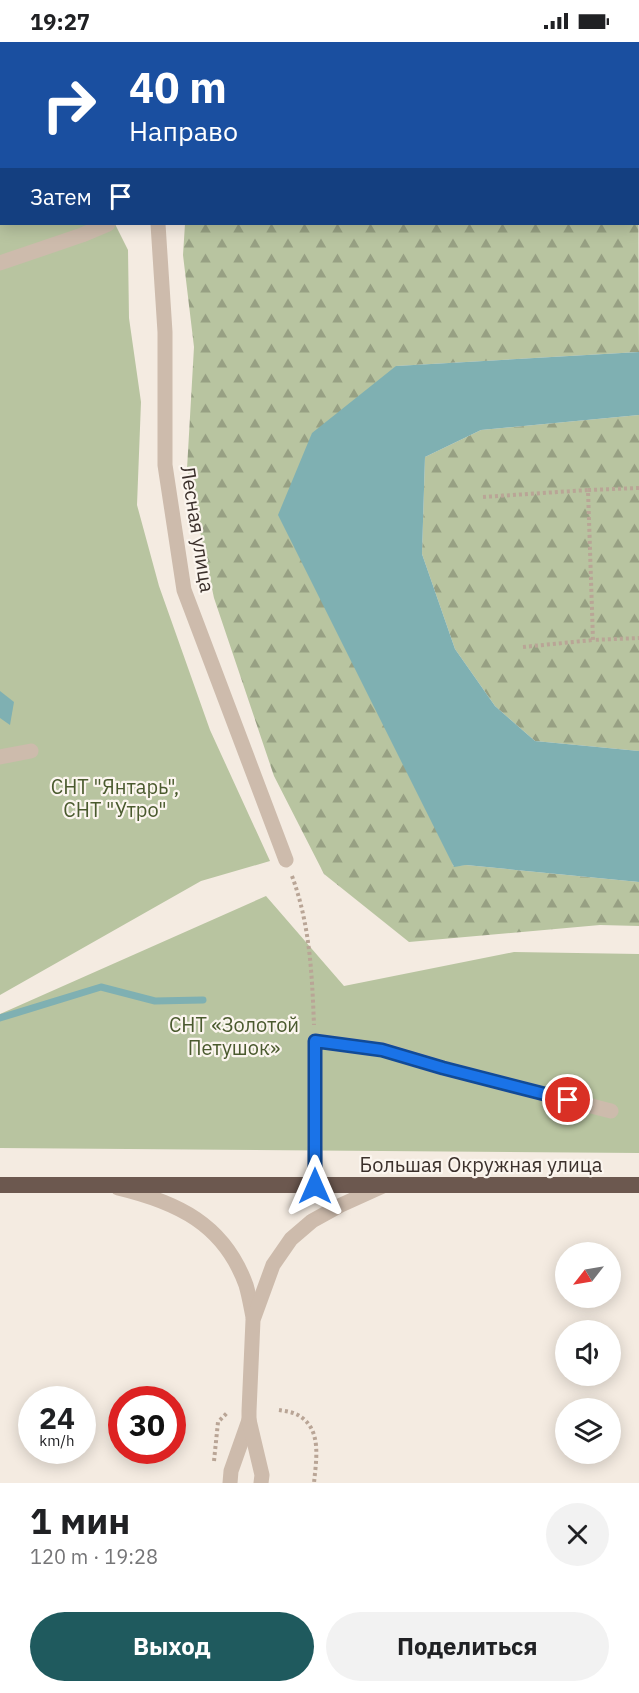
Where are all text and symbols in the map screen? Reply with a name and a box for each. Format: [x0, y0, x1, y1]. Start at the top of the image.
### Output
text: 19:27 [30, 7, 90, 36]
text: 40 m [129, 60, 227, 115]
icon: right [30, 66, 108, 144]
text: Направо [129, 113, 238, 148]
icon: arrive [104, 180, 137, 213]
text: Затем [30, 182, 92, 211]
street label: Лесная улица [175, 464, 221, 595]
park label: СНТ "Янтарь", СНТ "Утро" [51, 773, 179, 823]
park label: СНТ «Золотой Петушок» [169, 1011, 299, 1061]
pin [542, 1074, 593, 1125]
icon: arrive [551, 1083, 584, 1116]
street label: Большая Окружная улица [360, 1151, 603, 1178]
position arrow [283, 1154, 347, 1218]
north arrow [555, 1242, 621, 1308]
map controls [555, 1242, 621, 1464]
button: sound [555, 1320, 621, 1386]
speed limit sign: 30 [108, 1386, 186, 1464]
text: 24 [39, 1398, 75, 1437]
button: layers [555, 1398, 621, 1464]
text: km/h [39, 1431, 75, 1450]
text: 1 мин [30, 1497, 130, 1544]
button: close [546, 1503, 609, 1566]
text: 120 m · 19:28 [30, 1543, 158, 1570]
button: Выход [30, 1612, 314, 1681]
button: Поделиться [326, 1612, 609, 1681]

